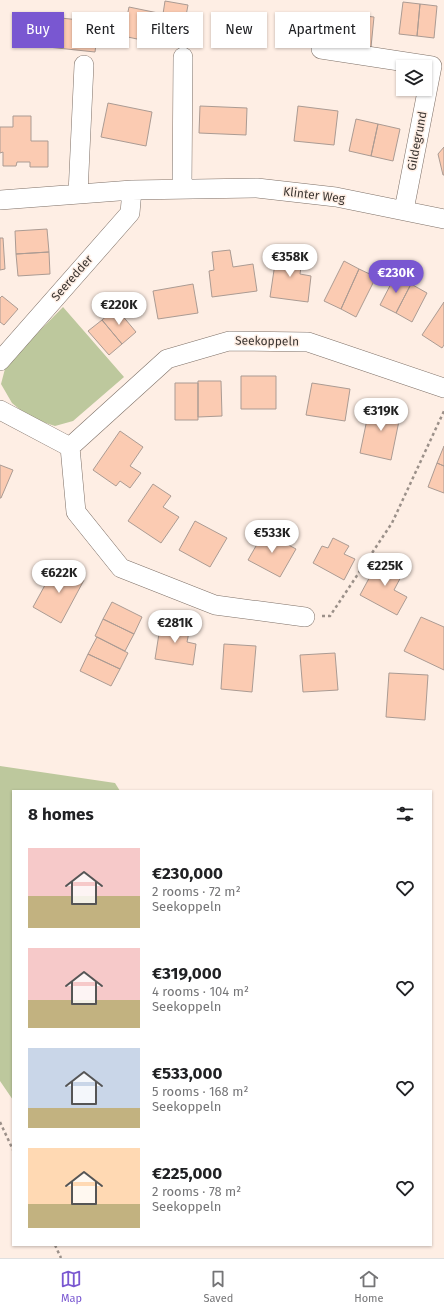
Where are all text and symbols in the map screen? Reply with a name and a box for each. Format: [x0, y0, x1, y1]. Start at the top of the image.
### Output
chip: Buy [12, 12, 64, 48]
chip: Rent [72, 12, 129, 48]
chip: Filters [137, 12, 203, 48]
chip: New [211, 12, 267, 48]
chip: Apartment [275, 12, 370, 48]
map controls [396, 60, 432, 96]
button: layers [396, 60, 432, 96]
street label: Gildegrund [404, 110, 430, 172]
street label: Klinter Weg [282, 184, 346, 206]
pin: €358K [262, 244, 318, 278]
text: €358K [271, 249, 309, 264]
street label: Seeredder [48, 252, 96, 304]
pin: €230K [368, 260, 424, 294]
text: €230K [378, 265, 414, 280]
pin: €220K [91, 292, 147, 326]
text: €220K [101, 297, 137, 312]
street label: Seekoppeln [235, 333, 299, 349]
pin: €319K [353, 398, 409, 432]
text: €319K [363, 403, 399, 418]
pin: €533K [244, 520, 300, 554]
text: €533K [254, 525, 290, 540]
pin: €225K [357, 553, 413, 587]
text: €225K [367, 558, 403, 573]
pin: €622K [31, 560, 87, 594]
text: €622K [41, 565, 77, 580]
pin: €281K [147, 610, 203, 644]
text: €281K [157, 615, 193, 630]
icon: filters [394, 803, 416, 825]
text: 8 homes [28, 804, 94, 825]
text: €230,000 [152, 863, 223, 884]
icon: home [60, 864, 108, 912]
icon: heart [394, 877, 416, 899]
text: 2 rooms · 72 m² [152, 884, 241, 899]
text: Seekoppeln [152, 899, 221, 914]
text: €319,000 [152, 963, 222, 984]
icon: home [60, 964, 108, 1012]
icon: heart [394, 977, 416, 999]
text: 4 rooms · 104 m² [152, 984, 249, 999]
text: Seekoppeln [152, 999, 221, 1014]
text: €533,000 [152, 1063, 222, 1084]
icon: home [60, 1064, 108, 1112]
icon: heart [394, 1077, 416, 1099]
text: 5 rooms · 168 m² [152, 1084, 248, 1099]
text: Seekoppeln [152, 1099, 221, 1114]
text: €225,000 [152, 1163, 222, 1184]
icon: home [60, 1164, 108, 1212]
icon: heart [394, 1177, 416, 1199]
text: 2 rooms · 78 m² [152, 1184, 241, 1199]
text: Seekoppeln [152, 1199, 221, 1214]
tab: Map [60, 1268, 82, 1305]
tab: Saved [203, 1268, 233, 1305]
tab: Home [354, 1268, 384, 1305]

